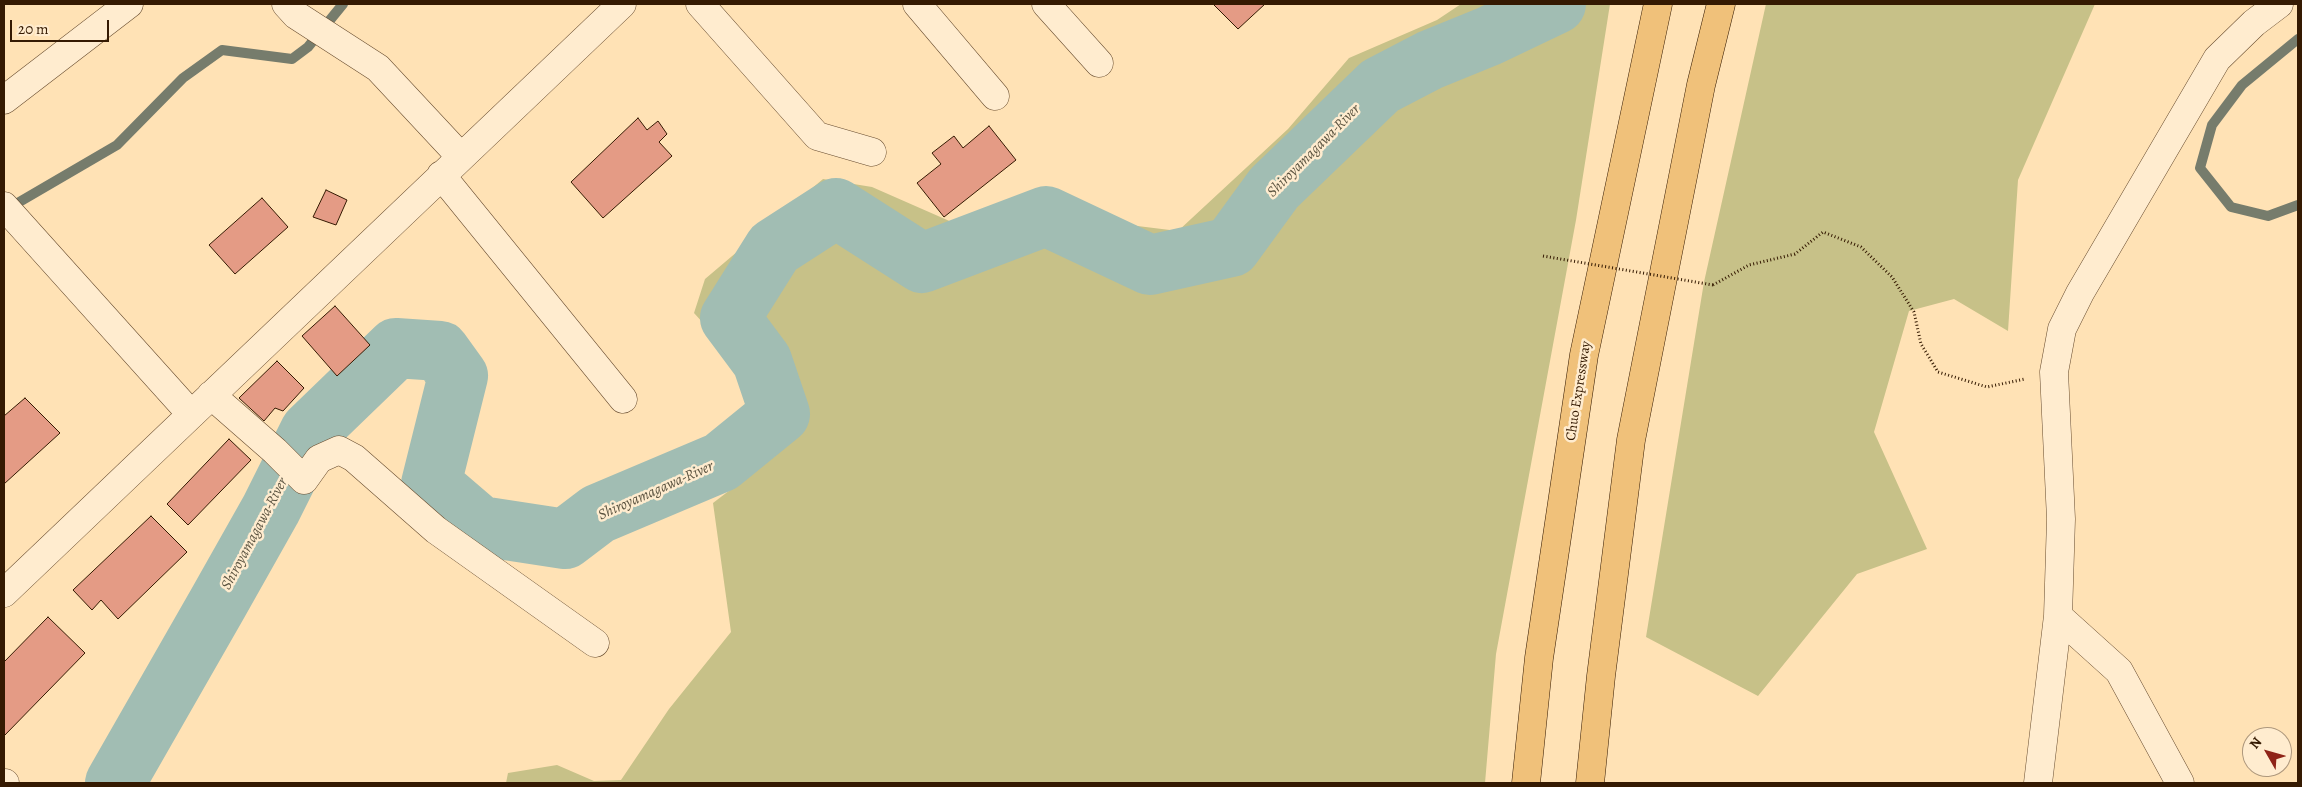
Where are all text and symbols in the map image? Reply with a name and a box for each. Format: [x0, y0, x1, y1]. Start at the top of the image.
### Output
scale bar [12, 10, 111, 42]
text: 20 m [18, 19, 49, 39]
water label: Shiroyamagawa-River [1264, 101, 1364, 201]
street label: Chuo Expressway [1563, 340, 1595, 442]
water label: Shiroyamagawa-River [596, 458, 716, 524]
water label: Shiroyamagawa-River [218, 475, 292, 593]
north arrow [2242, 727, 2292, 777]
text: N [2245, 733, 2266, 753]

